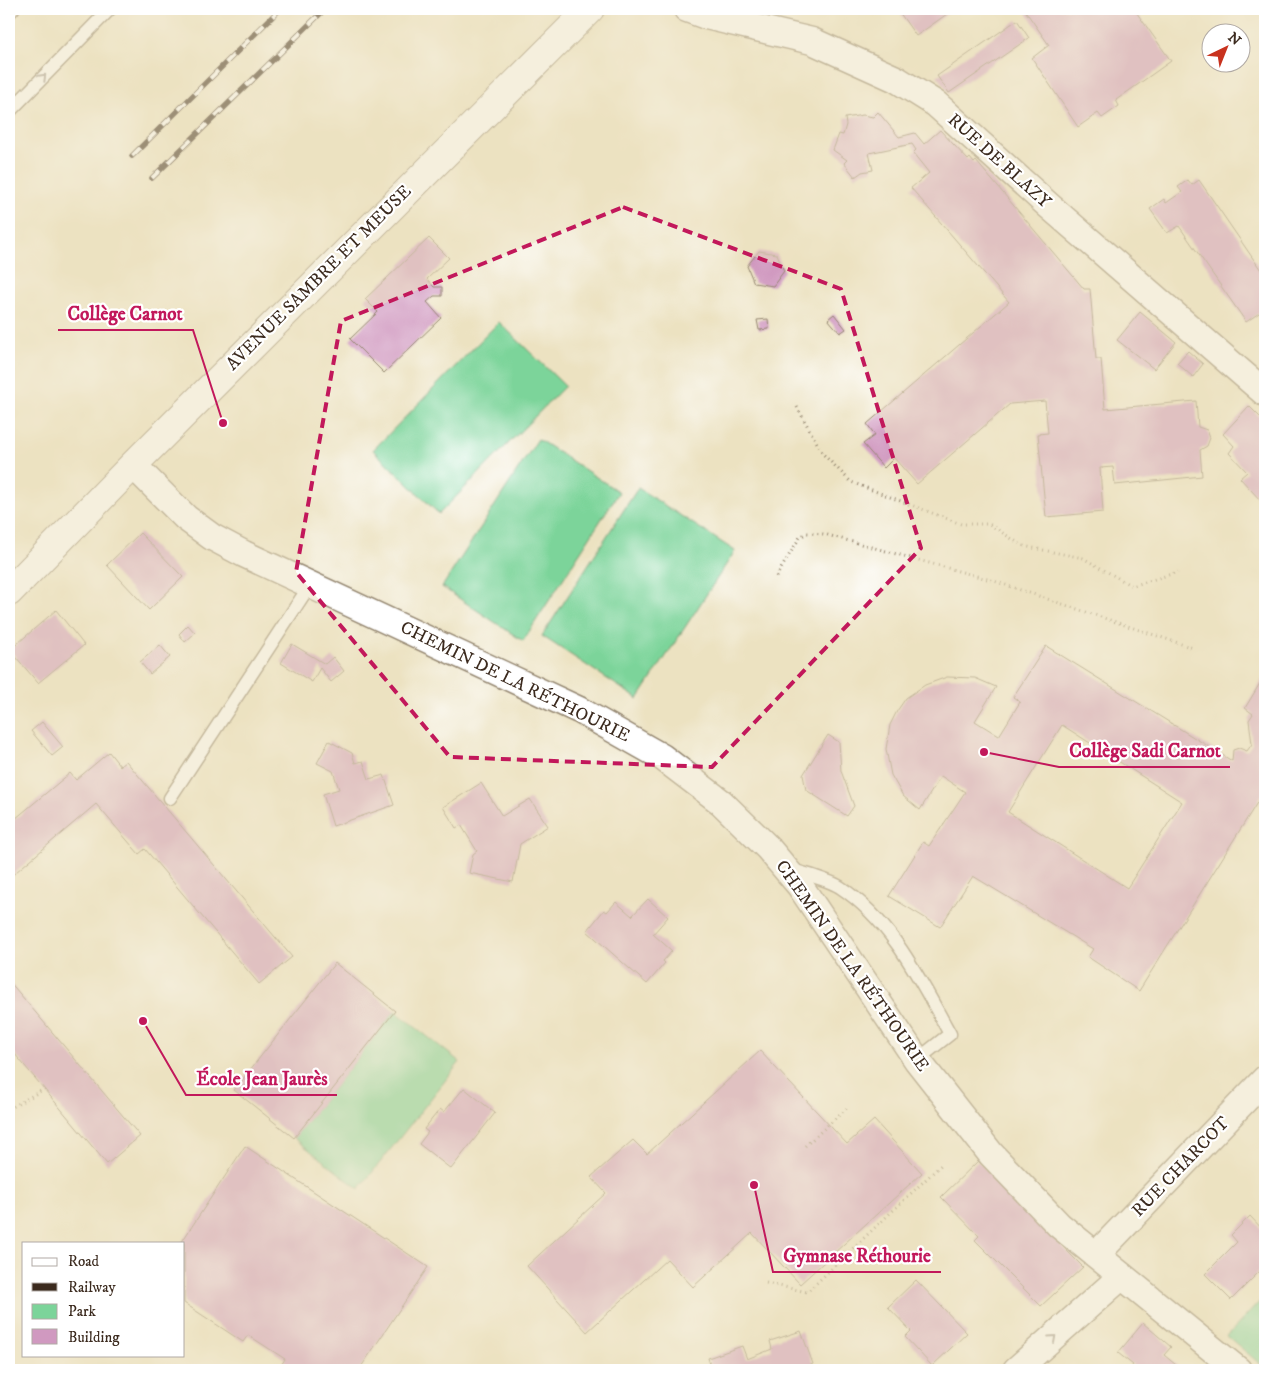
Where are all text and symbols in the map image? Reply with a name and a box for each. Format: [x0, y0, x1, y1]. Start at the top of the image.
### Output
north arrow [1202, 22, 1252, 72]
text: N [1224, 29, 1245, 50]
one-way arrow [37, 74, 46, 83]
street label: RUE DE BLAZY [943, 109, 1056, 213]
street label: AVENUE SAMBRE ET MEUSE [222, 181, 416, 375]
callout: Collège Carnot [58, 296, 193, 330]
text: Collège Carnot [67, 303, 183, 326]
street label: CHEMIN DE LA RÉTHOURIE [397, 617, 634, 747]
callout: Collège Sadi Carnot [1059, 733, 1230, 767]
text: Collège Sadi Carnot [1069, 740, 1222, 763]
street label: CHEMIN DE LA RÉTHOURIE [771, 856, 934, 1076]
callout: École Jean Jaurès [186, 1061, 337, 1095]
text: École Jean Jaurès [196, 1066, 328, 1091]
street label: RUE CHARCOT [1128, 1112, 1235, 1222]
callout: Gymnase Réthourie [773, 1238, 941, 1272]
legend [22, 1242, 185, 1356]
text: Gymnase Réthourie [783, 1245, 931, 1268]
text: Road [68, 1252, 100, 1271]
text: Railway [68, 1278, 116, 1297]
text: Park [68, 1302, 97, 1321]
text: Building [68, 1328, 120, 1347]
one-way arrow [1047, 1335, 1056, 1344]

